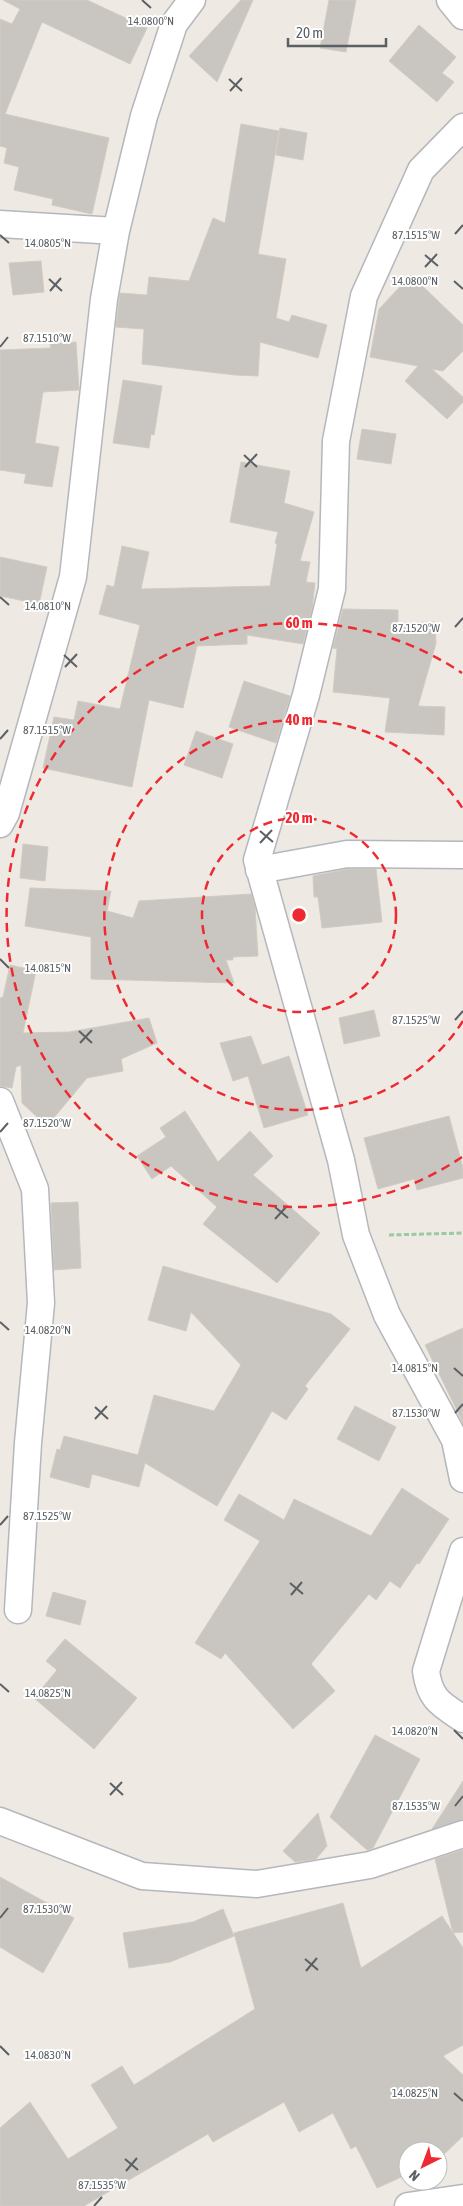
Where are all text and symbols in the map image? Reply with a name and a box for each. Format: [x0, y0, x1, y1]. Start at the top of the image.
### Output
text: 14.0800°N [128, 14, 174, 28]
scale bar [288, 15, 386, 47]
text: 20 m [296, 24, 323, 41]
text: 87.1515°W [392, 228, 440, 242]
text: 14.0805°N [25, 236, 71, 250]
text: 14.0800°N [392, 274, 438, 288]
text: 87.1510°W [23, 331, 71, 345]
text: 14.0810°N [25, 599, 71, 613]
text: 60 m [286, 614, 313, 631]
text: 87.1520°W [392, 621, 440, 635]
text: 40 m [285, 711, 313, 728]
text: 87.1515°W [23, 723, 71, 737]
text: 20 m [286, 809, 313, 826]
centre of rings [290, 906, 308, 924]
text: 14.0815°N [25, 961, 71, 975]
text: 87.1525°W [392, 1013, 440, 1027]
text: 87.1520°W [23, 1116, 71, 1130]
text: 14.0820°N [25, 1323, 71, 1337]
text: 14.0815°N [392, 1361, 438, 1375]
text: 87.1530°W [392, 1406, 440, 1420]
text: 87.1525°W [23, 1509, 71, 1523]
text: 14.0825°N [25, 1686, 71, 1700]
text: 14.0820°N [392, 1724, 438, 1738]
text: 87.1535°W [392, 1799, 440, 1813]
text: 87.1530°W [23, 1902, 71, 1916]
text: 14.0830°N [25, 2048, 71, 2062]
text: 14.0825°N [392, 2086, 438, 2100]
north arrow [398, 2141, 448, 2191]
text: N [406, 2167, 423, 2184]
text: 87.1535°W [78, 2178, 126, 2192]

